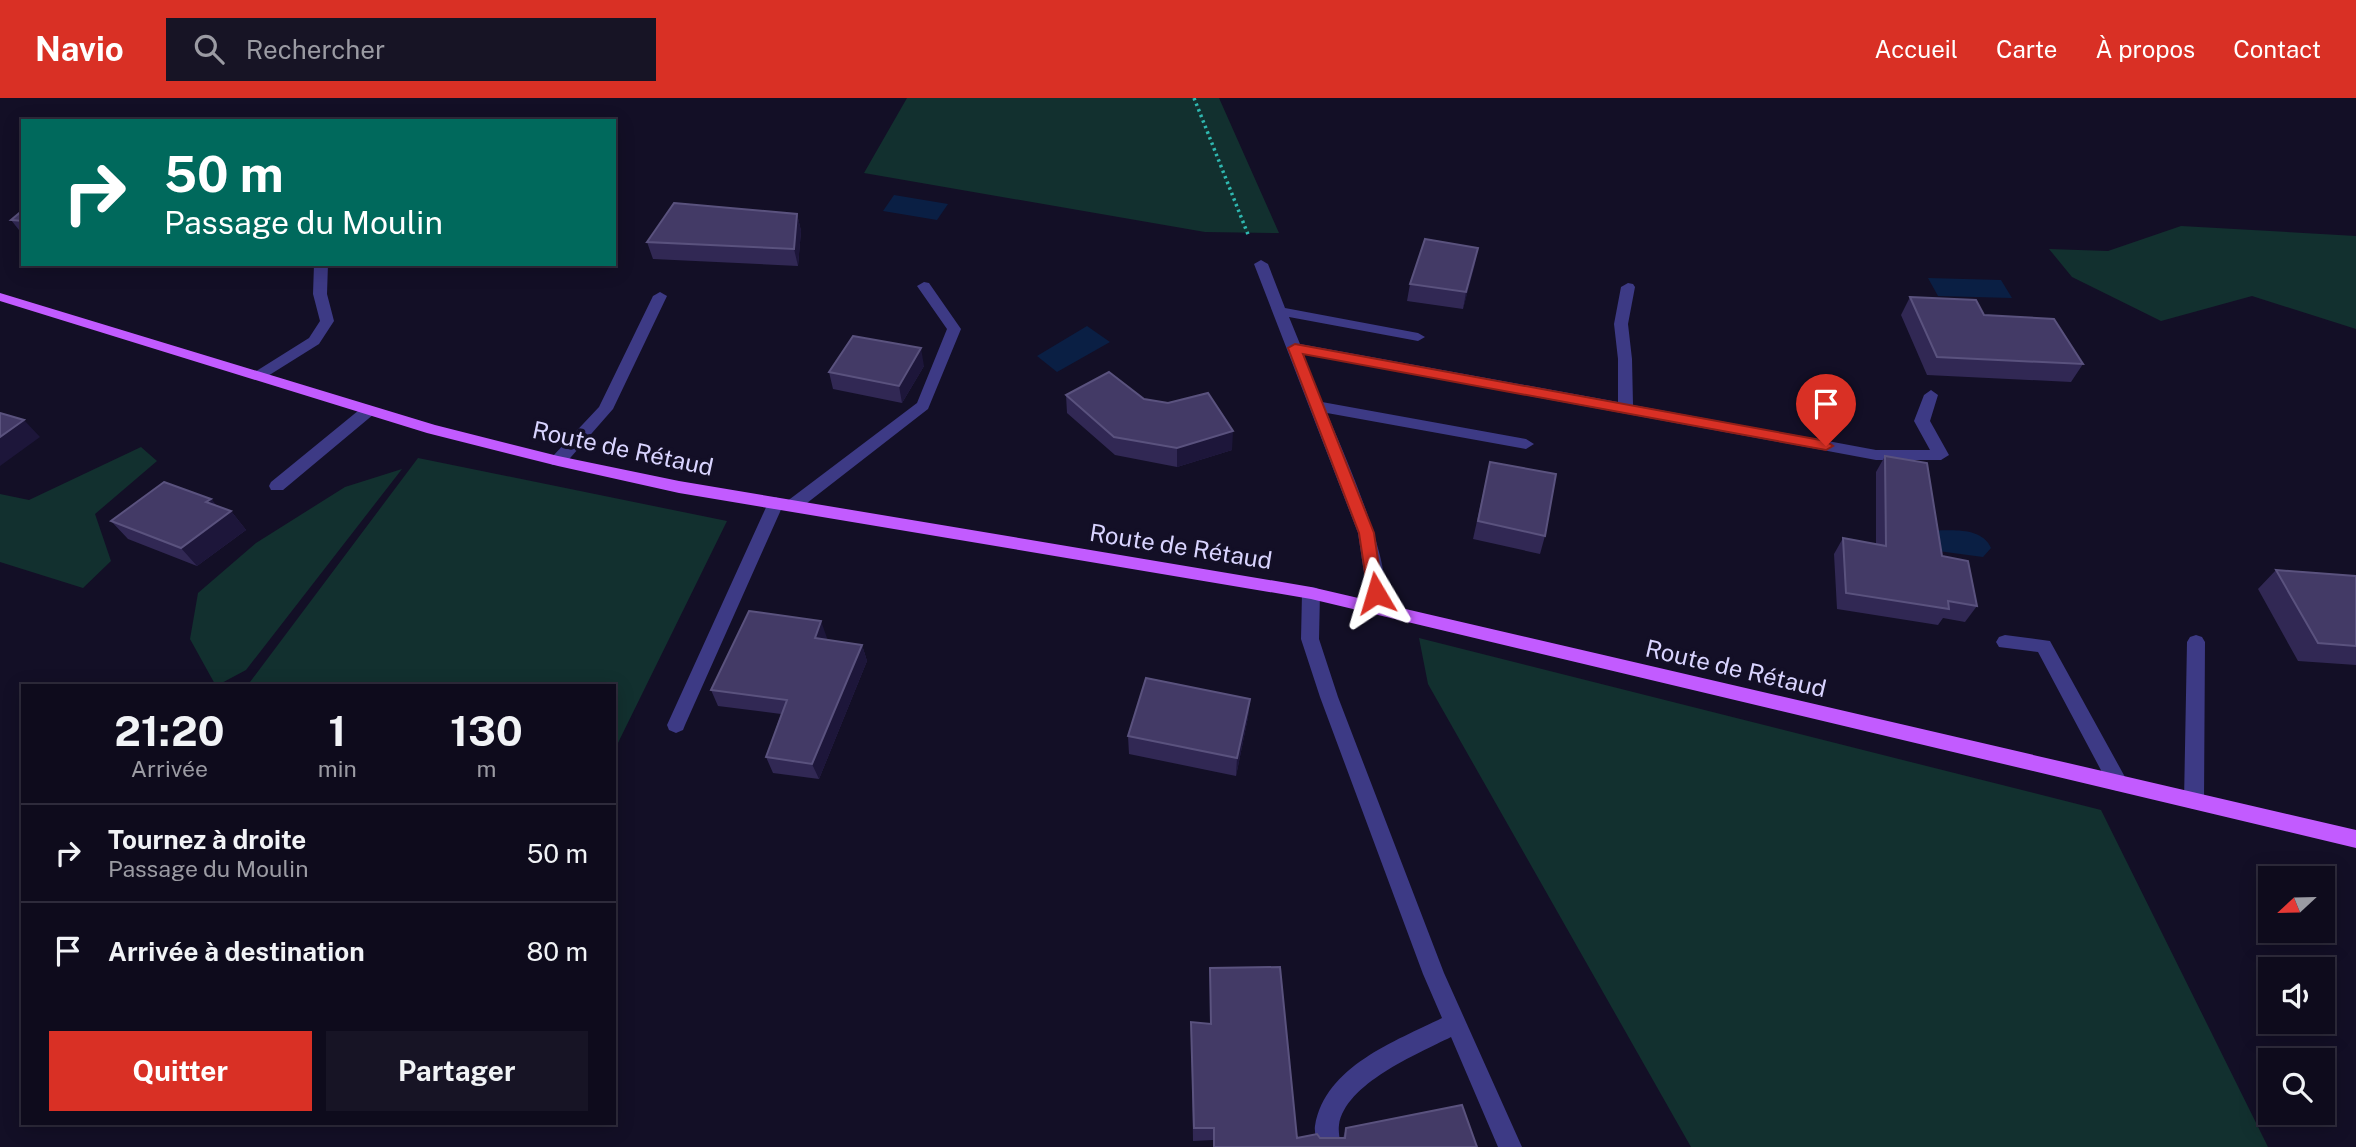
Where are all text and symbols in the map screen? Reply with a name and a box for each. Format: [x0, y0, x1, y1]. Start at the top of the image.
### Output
search box [166, 18, 656, 81]
text: Navio [35, 30, 124, 68]
icon: search [190, 30, 228, 68]
text: Rechercher [246, 34, 385, 65]
text: Accueil [1875, 35, 1958, 63]
text: Carte [1996, 35, 2057, 63]
text: À propos [2095, 35, 2195, 63]
text: Contact [2233, 35, 2321, 63]
text: 50 m [164, 145, 284, 203]
icon: right [49, 147, 140, 238]
text: Passage du Moulin [164, 204, 443, 241]
pin [1796, 374, 1856, 446]
icon: arrive [1807, 385, 1845, 423]
street label: Route de Rétaud [530, 415, 716, 481]
street label: Route de Rétaud [1088, 518, 1274, 574]
position arrow [1339, 556, 1413, 630]
street label: Route de Rétaud [1643, 634, 1829, 702]
text: 21:20 [114, 706, 225, 755]
text: 1 [328, 706, 346, 755]
text: 130 [450, 706, 523, 755]
text: Arrivée [131, 755, 208, 782]
text: min [318, 755, 357, 782]
text: m [476, 755, 496, 782]
text: Tournez à droite [108, 824, 306, 855]
icon: right [49, 834, 87, 872]
text: 50 m [527, 838, 588, 869]
text: Passage du Moulin [108, 855, 308, 882]
north arrow [2258, 866, 2334, 943]
map controls [2258, 866, 2335, 1125]
icon: arrive [49, 932, 87, 970]
text: Arrivée à destination [108, 936, 365, 967]
text: 80 m [527, 936, 588, 967]
button: sound [2258, 957, 2335, 1034]
button: Quitter [49, 1031, 312, 1111]
button: Partager [326, 1031, 588, 1111]
button: search [2258, 1048, 2335, 1125]

